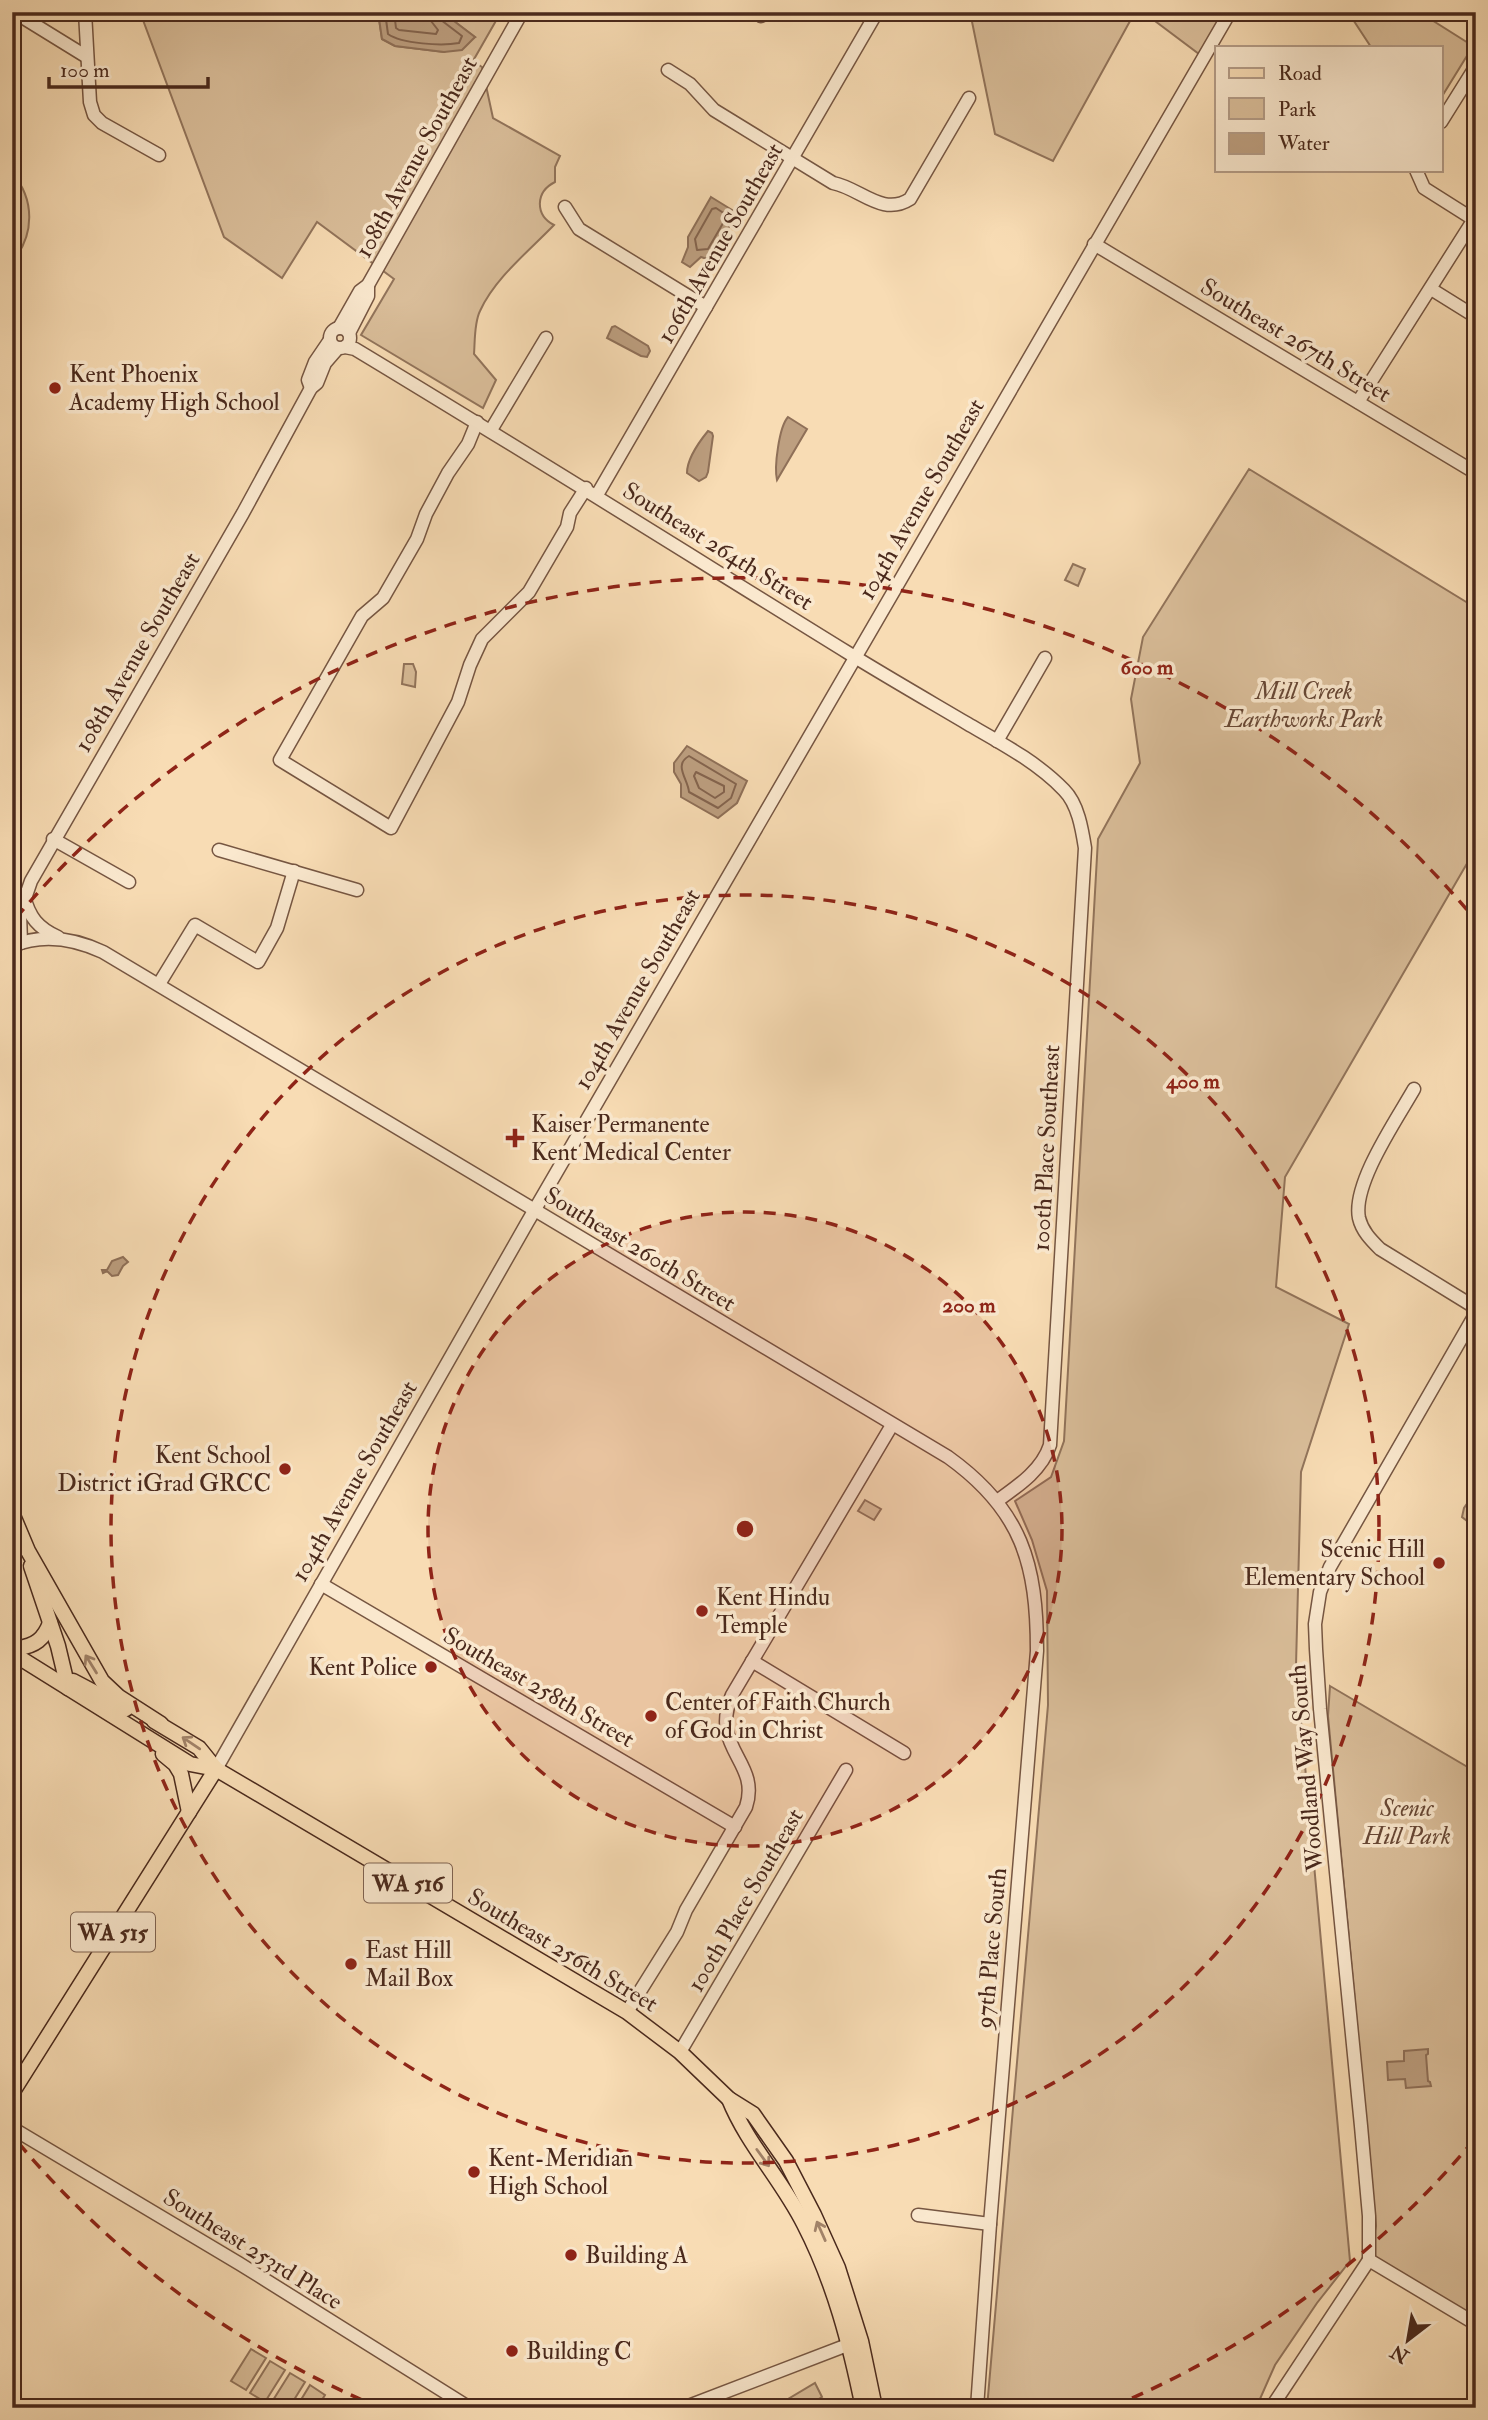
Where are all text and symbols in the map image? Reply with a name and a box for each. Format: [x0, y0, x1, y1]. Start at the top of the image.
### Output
scale bar [49, 46, 208, 90]
legend [1215, 46, 1442, 172]
street label: 108th Avenue Southeast [348, 51, 485, 263]
text: 100 m [60, 57, 110, 84]
text: Road [1278, 60, 1323, 87]
text: Park [1278, 96, 1316, 123]
text: Water [1277, 130, 1330, 157]
street label: 106th Avenue Southeast [650, 137, 791, 349]
street label: Southeast 267th Street [1195, 271, 1397, 410]
place label: Kent Phoenix Academy High School [68, 359, 280, 418]
marker: Kent Phoenix Academy High School [47, 380, 63, 396]
street label: 104th Avenue Southeast [851, 393, 992, 605]
street label: Southeast 264th Street [617, 475, 819, 618]
street label: 108th Avenue Southeast [68, 547, 207, 758]
text: 600 m [1121, 654, 1174, 681]
park label: Mill Creek Earthworks Park [1223, 676, 1383, 735]
street label: 104th Avenue Southeast [567, 883, 708, 1095]
street label: 100th Place Southeast [1026, 1044, 1067, 1252]
text: 400 m [1165, 1068, 1220, 1095]
place label: Kaiser Permanente Kent Medical Center [531, 1109, 731, 1168]
marker: Kaiser Permanente Kent Medical Center [505, 1128, 525, 1148]
street label: Southeast 260th Street [538, 1180, 742, 1319]
text: 200 m [943, 1292, 996, 1319]
street label: 104th Avenue Southeast [284, 1375, 425, 1587]
place label: Kent School District iGrad GRCC [57, 1440, 271, 1499]
marker: Kent School District iGrad GRCC [277, 1461, 293, 1477]
centre of rings [733, 1517, 757, 1541]
place label: Scenic Hill Elementary School [1244, 1534, 1425, 1593]
marker: Scenic Hill Elementary School [1431, 1555, 1447, 1571]
place label: Kent Hindu Temple [716, 1582, 830, 1641]
marker: Kent Hindu Temple [694, 1603, 710, 1619]
street label: Southeast 258th Street [438, 1620, 640, 1755]
place label: Kent Police [309, 1652, 417, 1683]
one-way arrow [84, 1655, 98, 1675]
marker: Kent Police [423, 1659, 439, 1675]
street label: Woodland Way South [1282, 1663, 1331, 1874]
place label: Center of Faith Church of God in Christ [665, 1687, 891, 1746]
marker: Center of Faith Church of God in Christ [643, 1708, 659, 1724]
one-way arrow [182, 1736, 201, 1751]
park label: Scenic Hill Park [1362, 1793, 1451, 1852]
street label: 100th Place Southeast [680, 1803, 811, 1998]
road number: WA 516 [364, 1864, 452, 1902]
street label: 97th Place South [969, 1866, 1014, 2032]
street label: Southeast 256th Street [462, 1881, 664, 2020]
road number: WA 515 [71, 1912, 155, 1952]
place label: East Hill Mail Box [365, 1935, 454, 1994]
marker: East Hill Mail Box [343, 1956, 359, 1972]
place label: Kent-Meridian High School [488, 2143, 633, 2202]
one-way arrow [756, 2148, 771, 2167]
marker: Kent-Meridian High School [466, 2164, 482, 2180]
street label: Southeast 253rd Place [157, 2182, 348, 2317]
one-way arrow [814, 2221, 827, 2242]
place label: Building A [585, 2240, 688, 2271]
marker: Building A [563, 2247, 579, 2263]
north arrow [1372, 2304, 1442, 2374]
place label: Building C [526, 2336, 632, 2367]
text: N [1385, 2339, 1414, 2369]
marker: Building C [504, 2343, 520, 2359]

